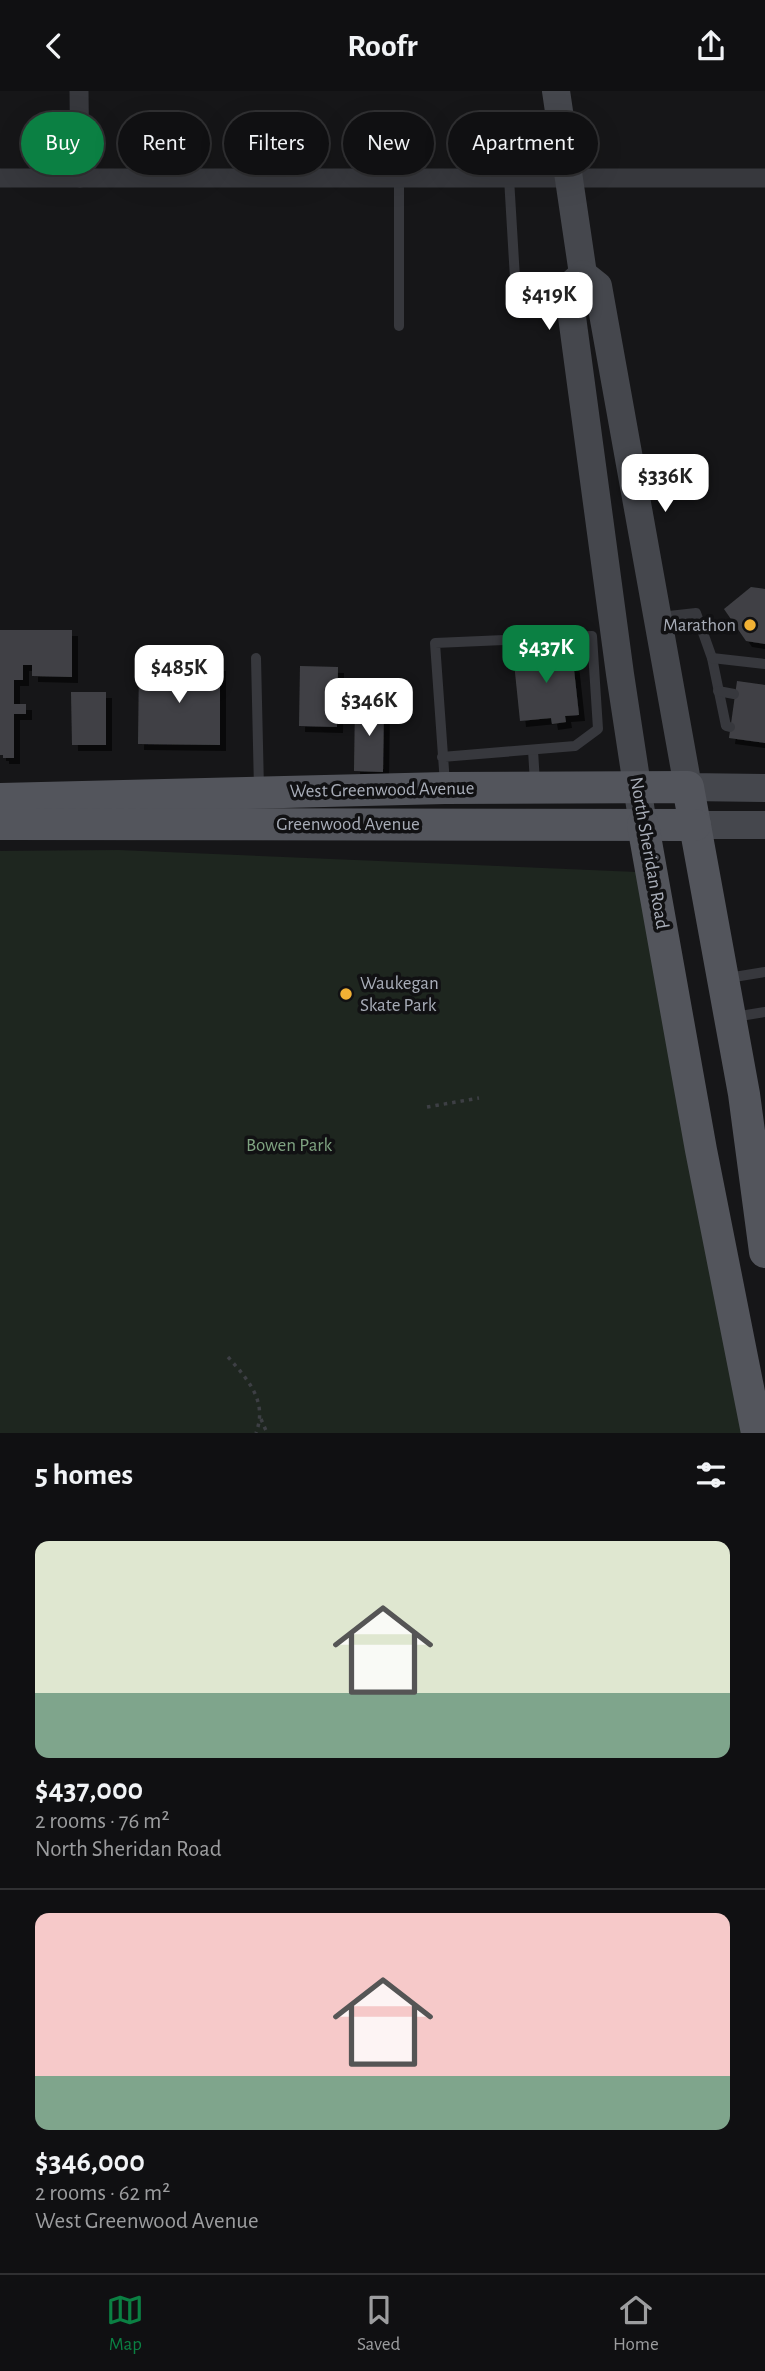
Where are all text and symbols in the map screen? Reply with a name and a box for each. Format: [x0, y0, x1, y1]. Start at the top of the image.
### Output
icon: back [35, 27, 73, 65]
icon: share [692, 27, 730, 65]
text: Roofr [347, 30, 418, 62]
chip: Buy [21, 112, 104, 175]
chip: Rent [118, 112, 210, 175]
chip: Filters [224, 112, 329, 175]
chip: New [343, 112, 434, 175]
chip: Apartment [448, 112, 598, 175]
pin: $419K [500, 273, 598, 332]
text: $419K [522, 283, 576, 306]
pin: $336K [616, 455, 714, 514]
text: $336K [638, 465, 692, 488]
place label: Marathon [663, 616, 736, 635]
marker: Marathon [742, 617, 758, 633]
pin: $437K [497, 625, 595, 685]
text: $437K [518, 636, 574, 659]
pin: $485K [130, 645, 228, 705]
text: $485K [151, 656, 207, 679]
pin: $346K [320, 679, 418, 738]
text: $346K [341, 689, 397, 712]
street label: North Sheridan Road [626, 775, 672, 931]
street label: West Greenwood Avenue [289, 779, 475, 801]
street label: Greenwood Avenue [276, 815, 420, 834]
place label: Waukegan Skate Park [360, 974, 439, 1015]
marker: Waukegan Skate Park [338, 986, 354, 1002]
park label: Bowen Park [246, 1136, 332, 1155]
icon: filters [692, 1456, 730, 1494]
text: 5 homes [35, 1460, 133, 1490]
icon: home [320, 1587, 446, 1713]
text: $437,000 [35, 1775, 143, 1805]
text: 2 rooms · 76 m² [35, 1810, 169, 1833]
text: North Sheridan Road [35, 1838, 222, 1861]
icon: home [320, 1959, 446, 2085]
text: $346,000 [35, 2147, 145, 2177]
text: 2 rooms · 62 m² [35, 2182, 170, 2205]
text: West Greenwood Avenue [35, 2210, 259, 2233]
tab: Map [106, 2291, 144, 2356]
tab: Saved [357, 2291, 400, 2356]
tab: Home [613, 2291, 659, 2356]

